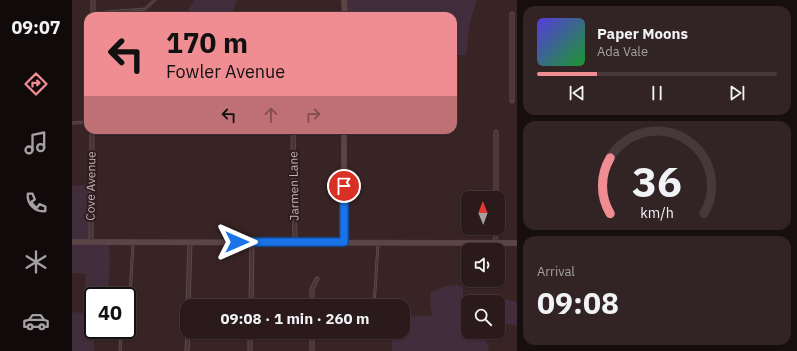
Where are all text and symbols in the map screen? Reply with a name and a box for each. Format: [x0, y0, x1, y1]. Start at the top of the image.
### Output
text: 09:07 [11, 16, 61, 39]
text: 170 m [166, 24, 248, 61]
text: Paper Moons [597, 24, 688, 43]
icon: left [100, 28, 152, 80]
text: Ada Vale [597, 43, 648, 60]
text: Fowler Avenue [166, 60, 285, 83]
icon: directions [22, 70, 50, 98]
icon: previous [566, 82, 588, 104]
icon: pause [646, 82, 668, 104]
icon: next [726, 82, 748, 104]
icon: left [218, 104, 240, 126]
icon: ahead [260, 104, 282, 126]
icon: right [302, 104, 324, 126]
icon: music [22, 129, 50, 157]
street label: Cove Avenue [82, 151, 99, 221]
street label: Jarmen Lane [285, 151, 302, 221]
text: 36 [632, 153, 682, 207]
pin [327, 169, 361, 203]
icon: arrive [333, 175, 355, 197]
icon: phone [22, 189, 50, 217]
north arrow [461, 191, 505, 235]
map controls [461, 191, 505, 339]
text: km/h [640, 202, 674, 221]
position arrow [216, 221, 258, 263]
button: sound [461, 243, 505, 287]
icon: climate [22, 248, 50, 276]
text: Arrival [537, 263, 575, 280]
text: 09:08 [537, 283, 619, 322]
speed limit sign: 40 [84, 287, 136, 339]
button: search [461, 295, 505, 339]
icon: car [22, 307, 50, 335]
text: 09:08 · 1 min · 260 m [221, 309, 369, 328]

